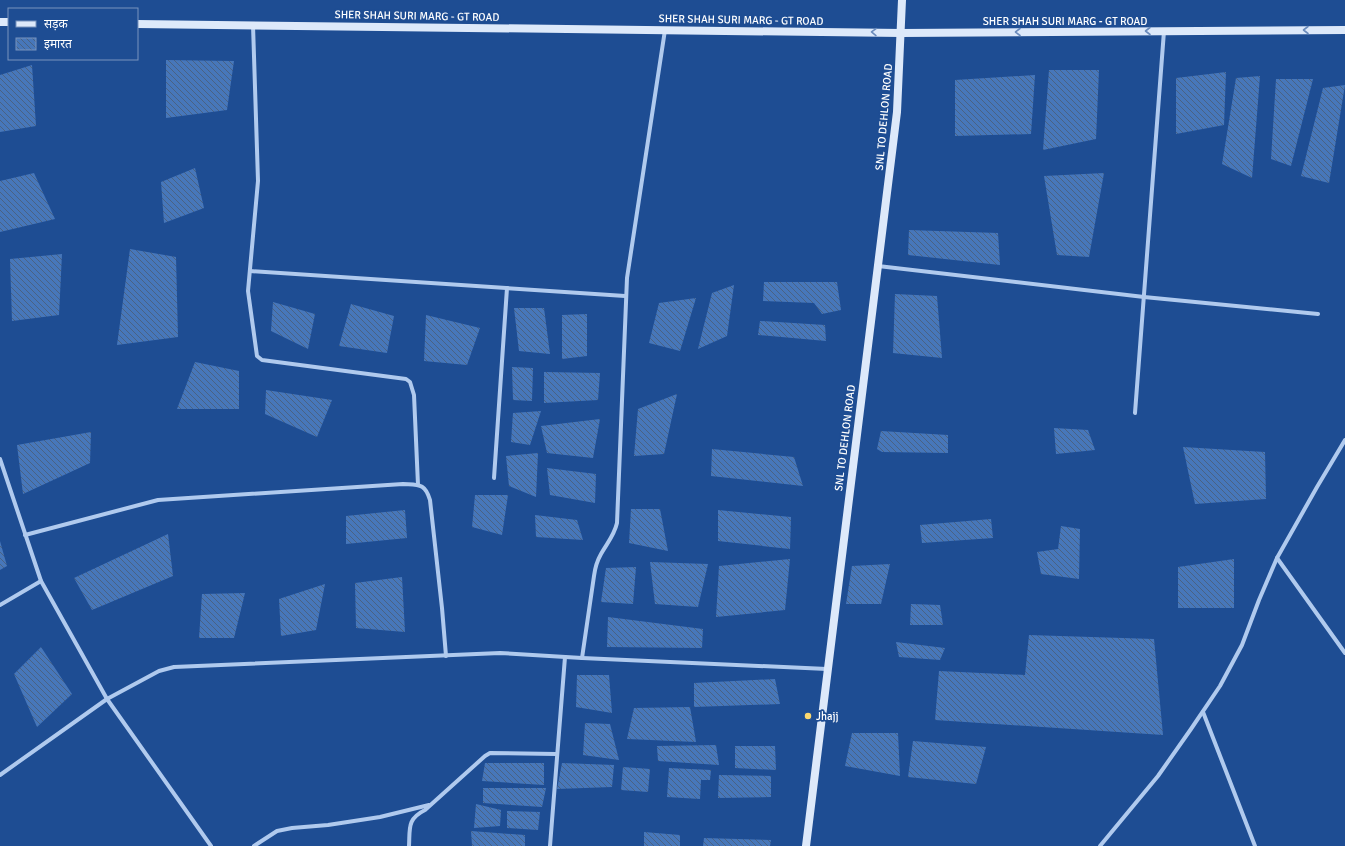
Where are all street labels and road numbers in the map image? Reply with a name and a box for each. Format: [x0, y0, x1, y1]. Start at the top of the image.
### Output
street label: SHER SHAH SURI MARG - GT ROAD [335, 8, 499, 24]
street label: SHER SHAH SURI MARG - GT ROAD [659, 12, 823, 28]
street label: SHER SHAH SURI MARG - GT ROAD [983, 15, 1147, 28]
street label: SNL TO DEHLON ROAD [873, 63, 895, 171]
street label: SNL TO DEHLON ROAD [832, 384, 858, 492]

